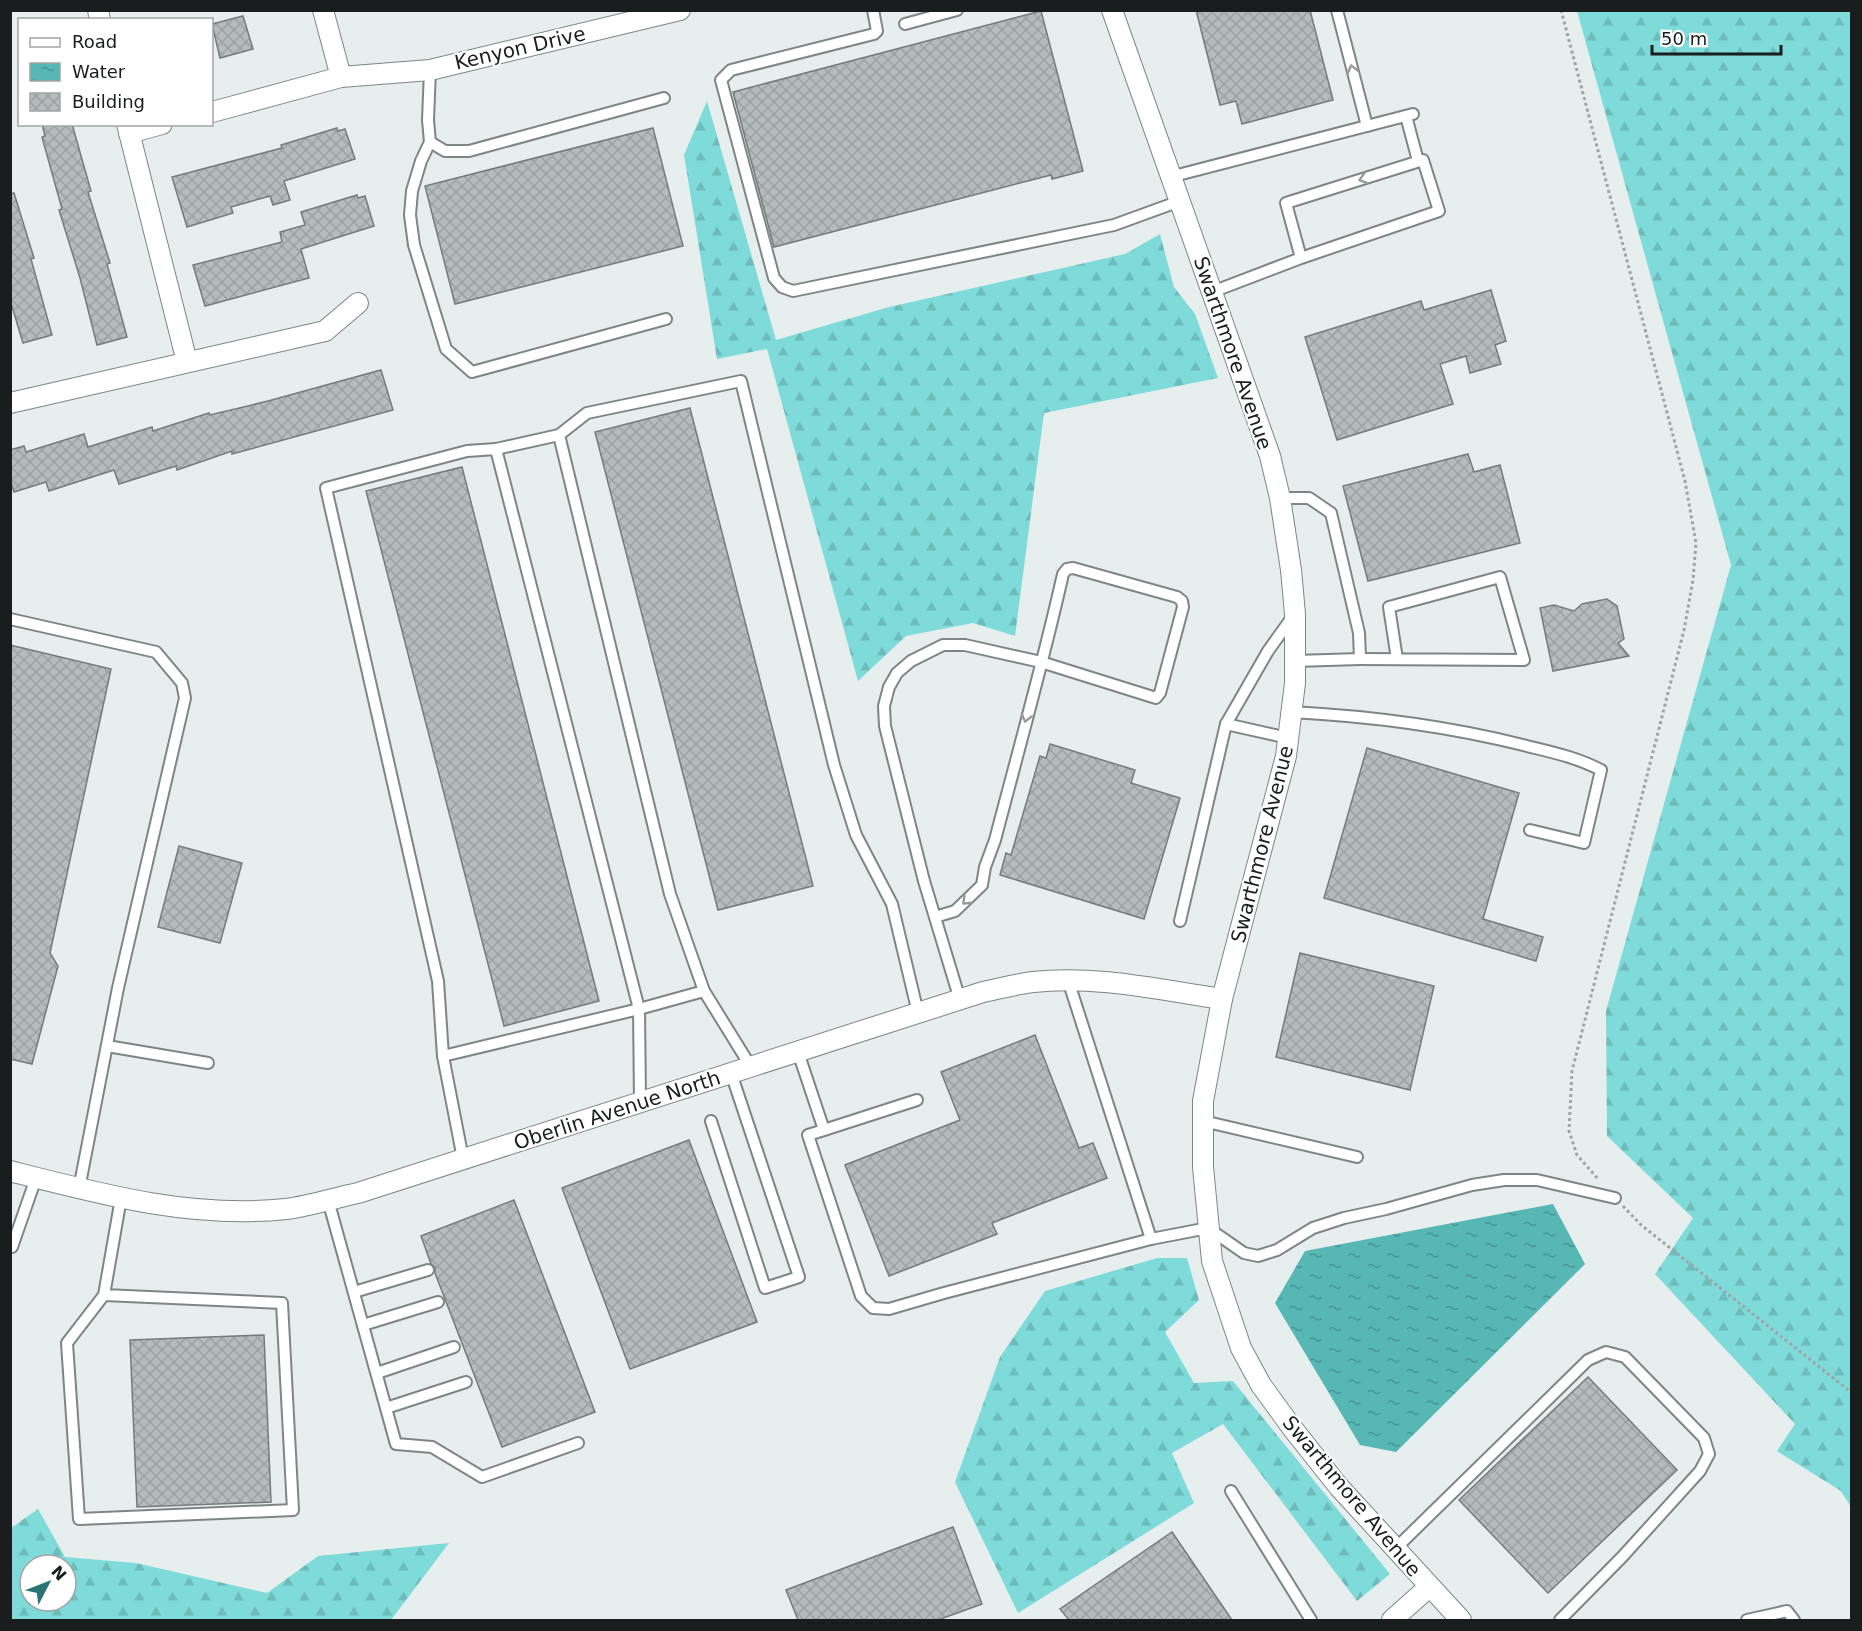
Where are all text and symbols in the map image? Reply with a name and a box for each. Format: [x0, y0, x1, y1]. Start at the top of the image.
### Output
legend [18, 18, 213, 126]
scale bar [1652, 18, 1781, 56]
street label: Kenyon Drive [452, 21, 588, 75]
text: 50 m [1661, 28, 1707, 49]
text: Road [72, 31, 117, 52]
text: Water [72, 61, 126, 82]
one-way arrow [1347, 65, 1360, 75]
text: Building [72, 91, 145, 112]
one-way arrow [1358, 172, 1369, 184]
street label: Swarthmore Avenue [1189, 253, 1277, 453]
one-way arrow [1021, 713, 1034, 723]
street label: Swarthmore Avenue [1226, 743, 1298, 945]
one-way arrow [963, 894, 973, 905]
street label: Oberlin Avenue North [511, 1065, 723, 1155]
street label: Swarthmore Avenue [1278, 1411, 1426, 1581]
north arrow [18, 1553, 78, 1613]
text: N [47, 1562, 70, 1585]

